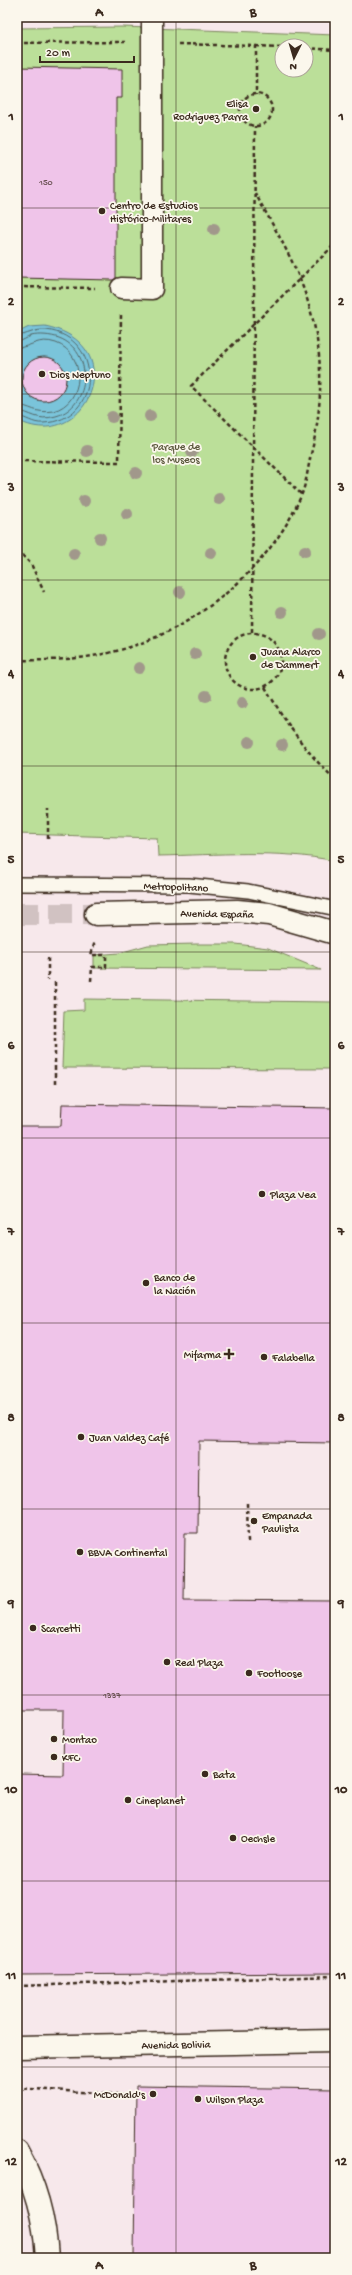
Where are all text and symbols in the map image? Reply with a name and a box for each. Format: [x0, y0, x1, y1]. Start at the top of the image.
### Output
text: A [94, 6, 104, 21]
text: B [249, 6, 258, 21]
scale bar [40, 38, 134, 64]
north arrow [274, 38, 314, 78]
text: 20 m [46, 47, 71, 61]
text: N [289, 60, 297, 72]
place label: Elisa Rodriguez Parra [173, 99, 249, 124]
marker: Elisa Rodriguez Parra [251, 104, 261, 114]
text: 1 [7, 110, 14, 125]
text: 1 [337, 110, 344, 125]
house number: 150 [38, 178, 53, 189]
place label: Centro de Estudios Histórico-Militares [110, 201, 198, 226]
marker: Centro de Estudios Histórico-Militares [97, 206, 107, 216]
text: 2 [8, 295, 15, 310]
text: 2 [338, 295, 345, 310]
marker: Dios Neptuno [37, 369, 47, 379]
place label: Dios Neptuno [49, 370, 111, 382]
park label: Parque de los Museos [151, 442, 200, 467]
text: 3 [7, 481, 15, 496]
text: 3 [337, 481, 345, 496]
place label: Juana Alarco de Dammert [261, 647, 321, 672]
marker: Juana Alarco de Dammert [248, 652, 258, 662]
text: 4 [7, 667, 15, 682]
text: 4 [337, 667, 345, 682]
text: 5 [8, 853, 15, 868]
text: 5 [338, 853, 345, 868]
street label: Metropolitano [143, 881, 209, 895]
street label: Avenida España [180, 908, 255, 922]
text: 6 [8, 1039, 15, 1054]
text: 6 [338, 1039, 345, 1054]
marker: Plaza Vea [257, 1189, 267, 1199]
place label: Plaza Vea [269, 1190, 317, 1202]
text: 7 [7, 1225, 16, 1240]
text: 7 [337, 1225, 346, 1240]
place label: Banco de la Nación [153, 1273, 196, 1298]
marker: Banco de la Nación [141, 1278, 151, 1288]
place label: Mifarma [184, 1349, 222, 1362]
marker: Mifarma [224, 1349, 234, 1359]
marker: Falabella [259, 1352, 269, 1362]
place label: Falabella [271, 1353, 316, 1365]
text: 8 [7, 1411, 15, 1426]
text: 8 [337, 1411, 345, 1426]
marker: Juan Valdez Café [76, 1432, 86, 1442]
place label: Juan Valdez Café [89, 1432, 170, 1445]
place label: Empanada Paulista [261, 1511, 313, 1536]
marker: Empanada Paulista [249, 1516, 259, 1526]
marker: BBVA Continental [75, 1547, 85, 1557]
place label: BBVA Continental [87, 1548, 168, 1560]
text: 9 [7, 1597, 15, 1612]
text: 9 [337, 1597, 345, 1612]
marker: Scarcetti [28, 1623, 38, 1633]
place label: Scarcetti [41, 1624, 81, 1636]
marker: Real Plaza [162, 1657, 172, 1667]
place label: Real Plaza [175, 1658, 224, 1670]
marker: Footloose [244, 1668, 254, 1678]
place label: Footloose [256, 1669, 302, 1681]
house number: 1337 [102, 1691, 121, 1702]
marker: Montao [49, 1734, 59, 1744]
place label: Montao [62, 1735, 97, 1747]
marker: KFC [49, 1752, 59, 1762]
place label: KFC [62, 1753, 81, 1765]
marker: Bata [200, 1769, 210, 1779]
place label: Bata [212, 1770, 236, 1782]
text: 10 [4, 1783, 18, 1798]
text: 10 [334, 1783, 348, 1798]
marker: Cineplanet [123, 1795, 133, 1805]
place label: Cineplanet [136, 1796, 186, 1808]
marker: Oechsle [228, 1833, 238, 1843]
place label: Oechsle [241, 1834, 275, 1846]
text: 11 [5, 1969, 16, 1984]
text: 11 [335, 1969, 346, 1984]
street label: Avenida Bolivia [141, 2039, 212, 2053]
marker: McDonald's [148, 2089, 158, 2099]
place label: McDonald's [94, 2090, 146, 2102]
marker: Wilson Plaza [193, 2094, 203, 2104]
place label: Wilson Plaza [206, 2095, 264, 2107]
text: 12 [4, 2155, 17, 2170]
text: 12 [334, 2155, 347, 2170]
text: A [94, 2259, 104, 2274]
text: B [249, 2259, 258, 2274]

